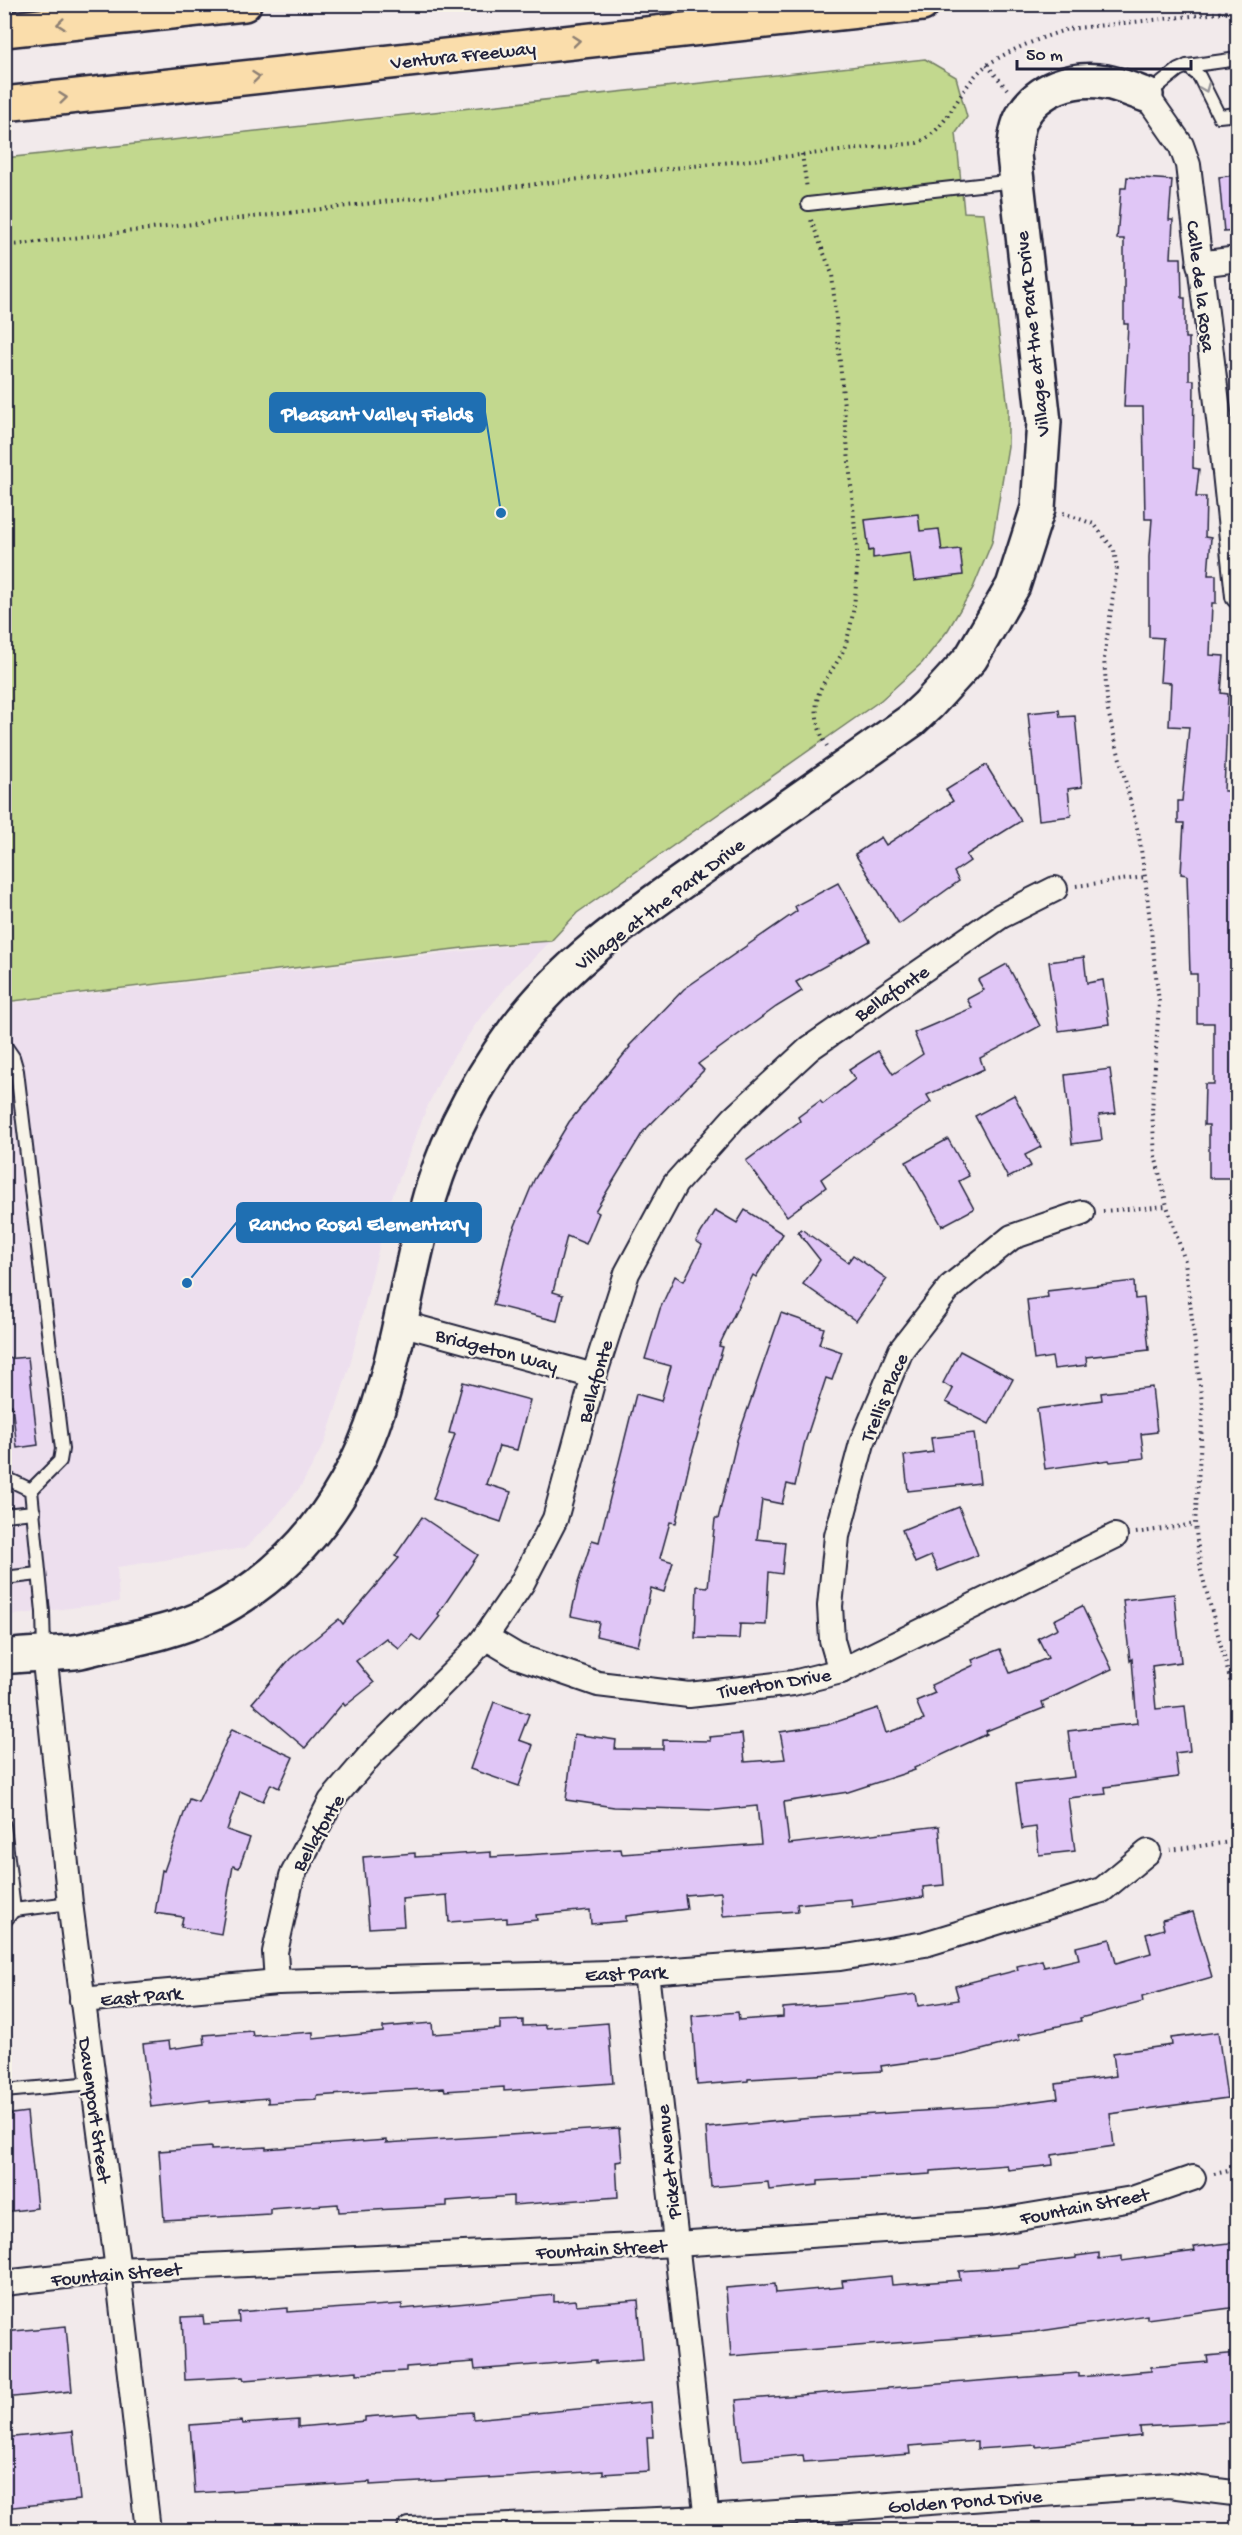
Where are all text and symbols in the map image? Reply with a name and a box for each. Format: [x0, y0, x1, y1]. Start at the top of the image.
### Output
one-way arrow [56, 17, 65, 30]
scale bar [1017, 33, 1191, 71]
one-way arrow [571, 36, 580, 48]
street label: Ventura Freeway [389, 38, 537, 77]
text: 50 m [1026, 46, 1063, 67]
one-way arrow [252, 71, 261, 83]
one-way arrow [1198, 82, 1210, 93]
one-way arrow [58, 92, 67, 105]
street label: Calle de la Rosa [1179, 219, 1218, 354]
street label: Village at the Park Drive [1012, 229, 1057, 438]
callout: Pleasant Valley Fields [270, 393, 485, 432]
text: Pleasant Valley Fields [280, 404, 474, 429]
street label: Village at the Park Drive [571, 834, 751, 978]
street label: Bellafonte [850, 961, 935, 1029]
callout: Rancho Rosal Elementary [237, 1203, 481, 1242]
text: Rancho Rosal Elementary [248, 1214, 470, 1239]
street label: Bridgeton Way [431, 1325, 560, 1380]
street label: Bellafonte [574, 1337, 620, 1427]
street label: Trellis Place [857, 1350, 915, 1447]
street label: Tiverton Drive [715, 1665, 834, 1706]
street label: Bellafonte [288, 1791, 352, 1877]
street label: East Park [585, 1963, 670, 1988]
street label: East Park [99, 1983, 185, 2014]
street label: Davenport Street [71, 2034, 114, 2186]
street label: Picket Avenue [653, 2103, 688, 2221]
street label: Fountain Street [1017, 2184, 1153, 2232]
street label: Fountain Street [534, 2236, 669, 2266]
street label: Fountain Street [49, 2259, 184, 2294]
street label: Golden Pond Drive [887, 2487, 1044, 2520]

